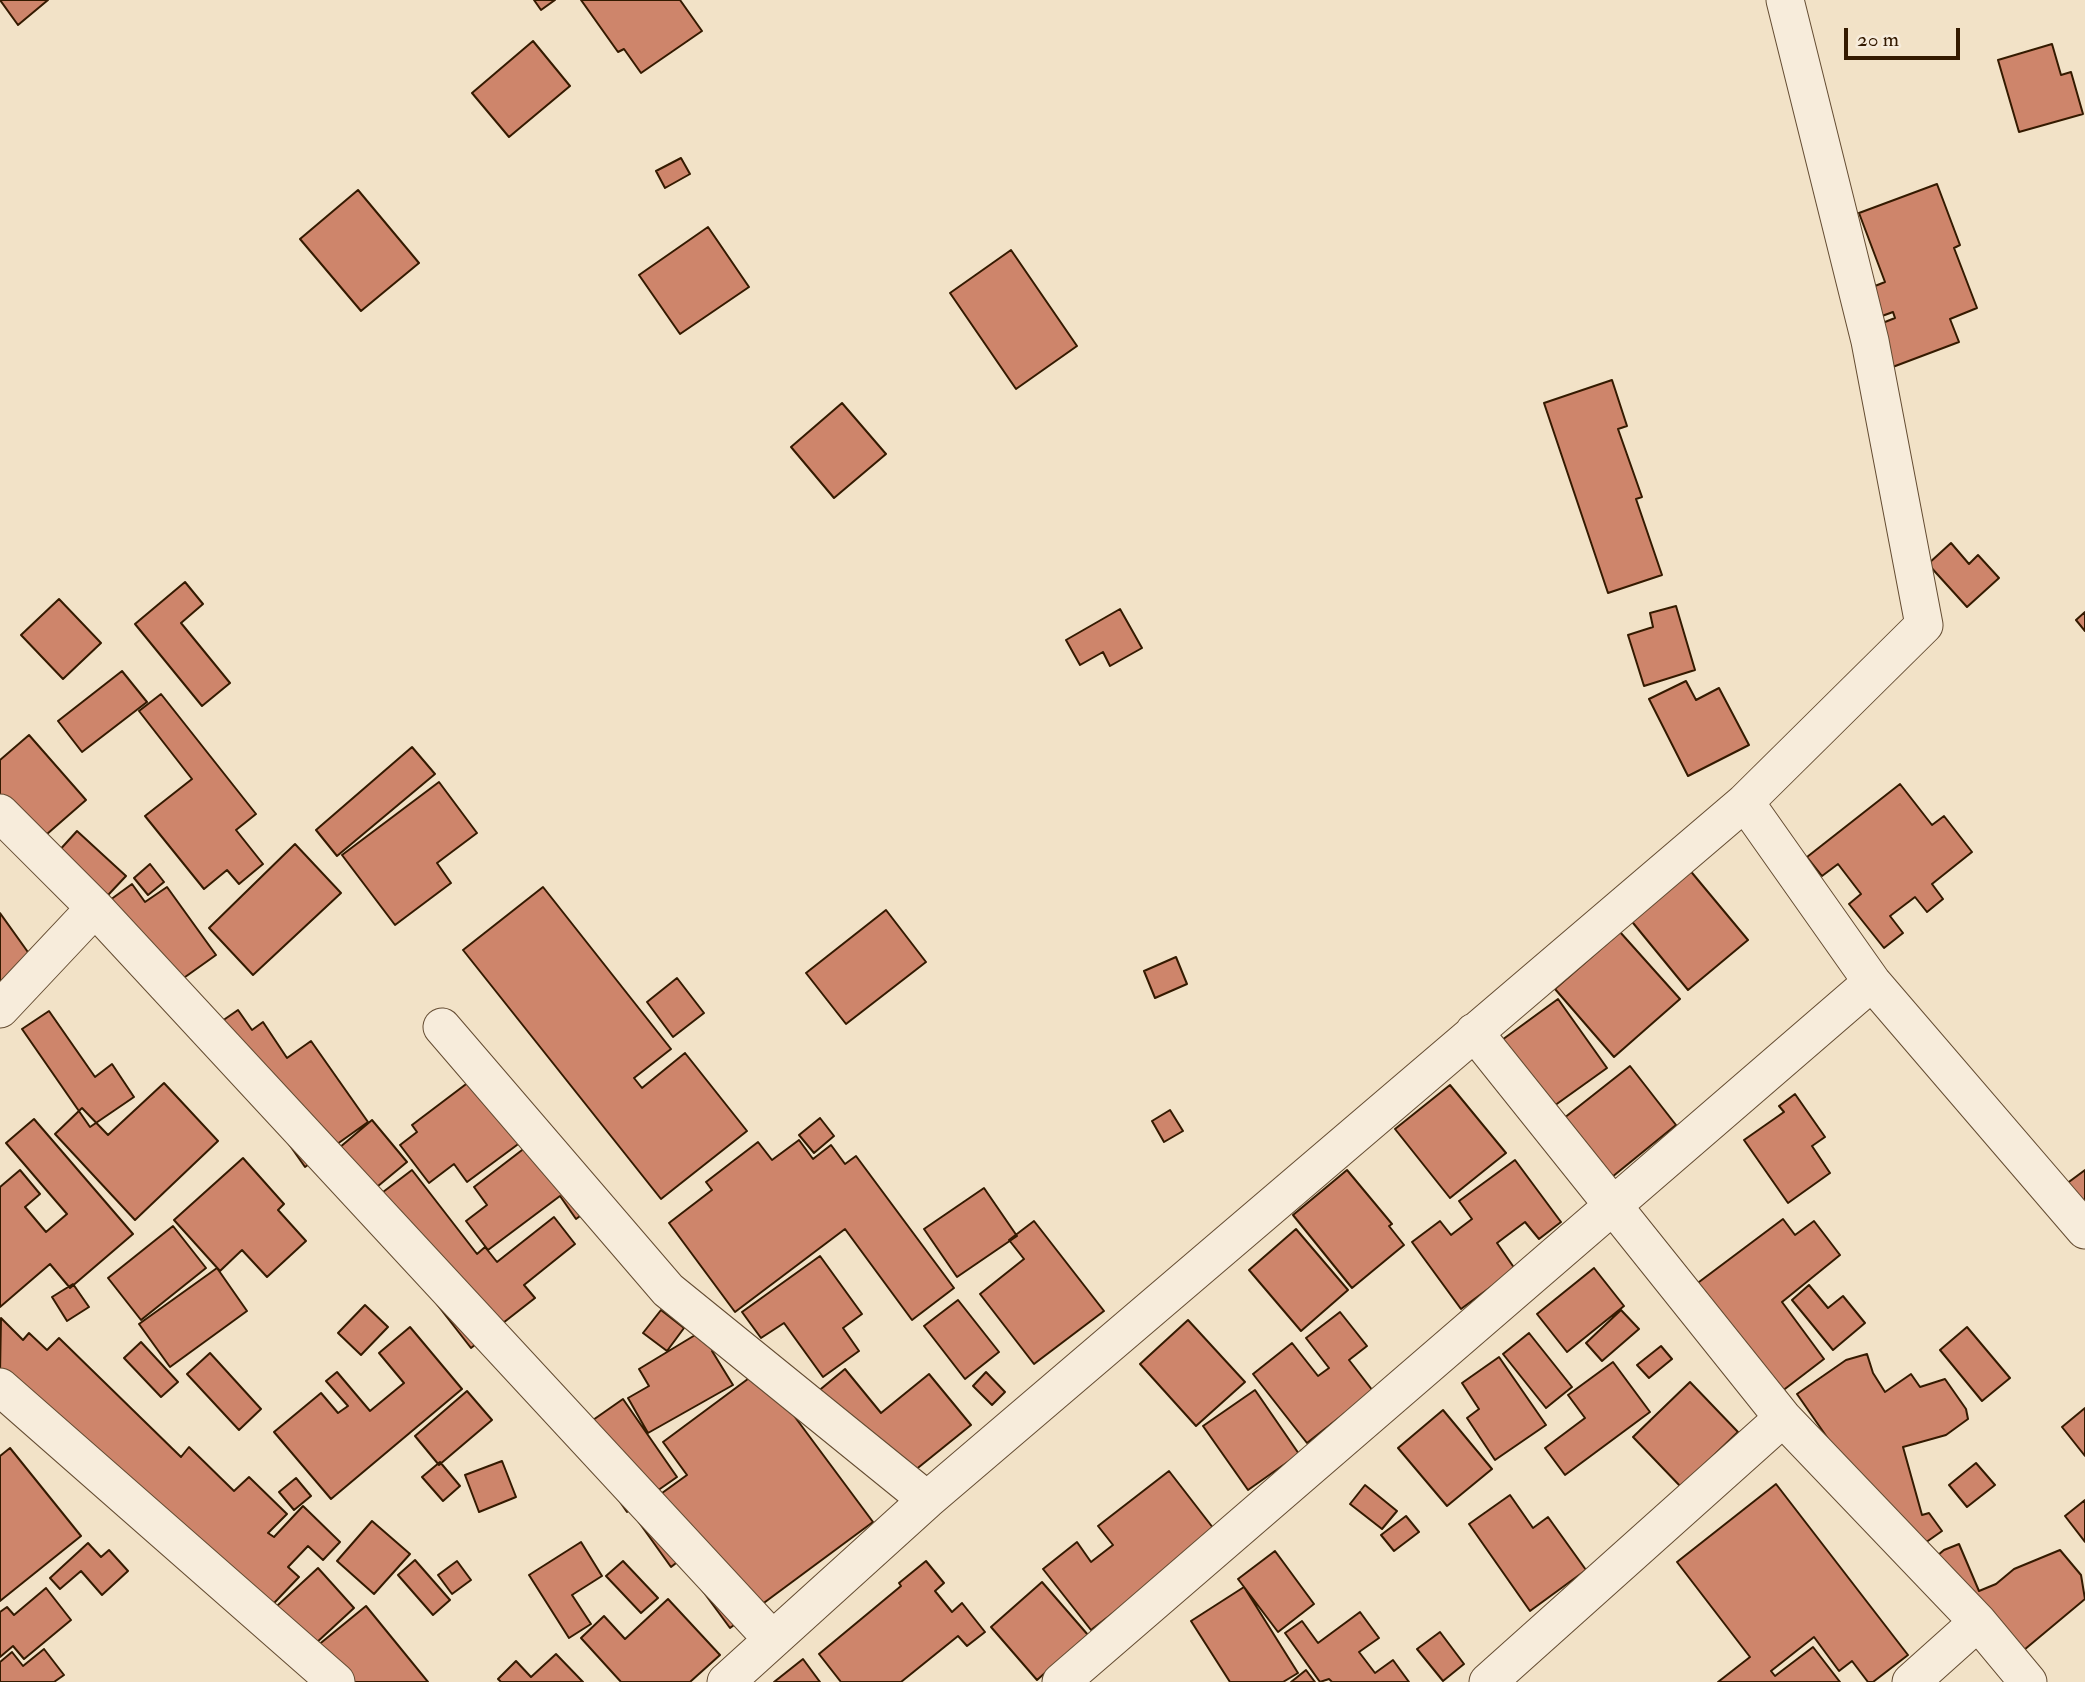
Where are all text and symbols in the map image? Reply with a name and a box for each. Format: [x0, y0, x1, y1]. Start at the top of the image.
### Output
scale bar [1847, 14, 1962, 58]
text: 20 m [1857, 26, 1899, 53]

